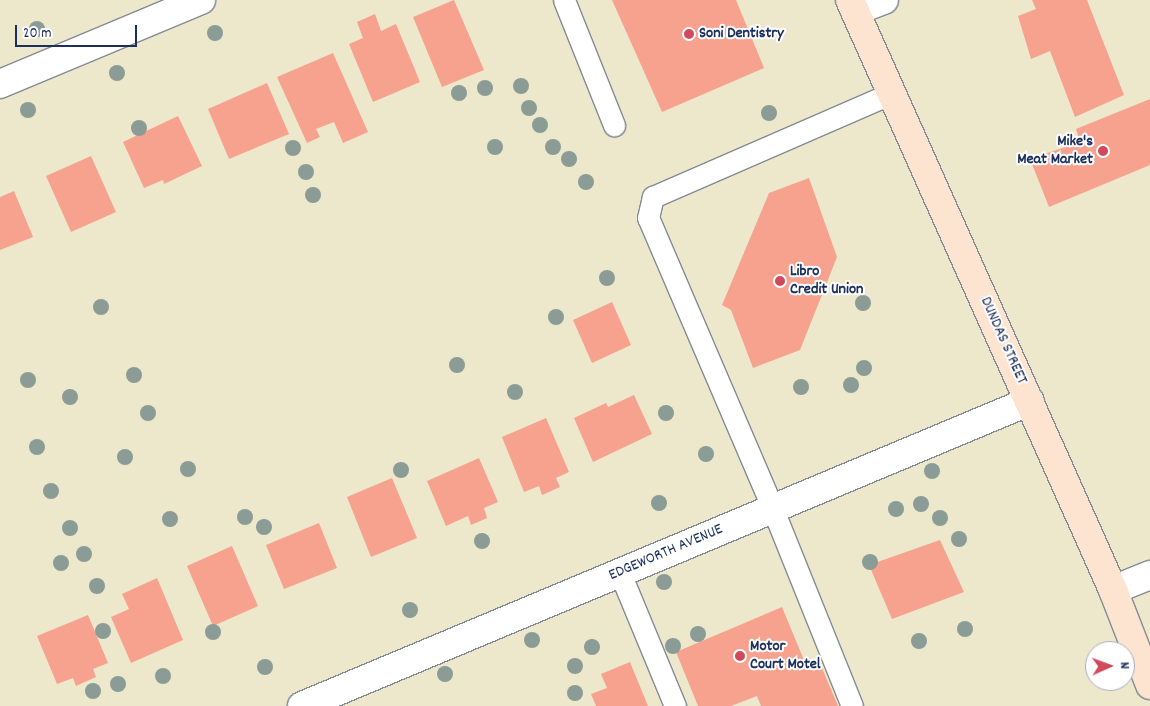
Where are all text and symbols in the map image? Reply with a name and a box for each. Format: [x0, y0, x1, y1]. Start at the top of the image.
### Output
scale bar [18, 15, 140, 47]
text: 20 m [23, 23, 51, 45]
place label: Soni Dentistry [699, 24, 784, 44]
marker: Soni Dentistry [683, 28, 695, 40]
place label: Mike's Meat Market [1017, 132, 1093, 170]
marker: Mike's Meat Market [1097, 145, 1109, 157]
place label: Libro Credit Union [790, 262, 863, 300]
marker: Libro Credit Union [774, 275, 786, 287]
street label: DUNDAS STREET [975, 294, 1031, 388]
street label: EDGEWORTH AVENUE [606, 520, 726, 586]
place label: Motor Court Motel [750, 637, 821, 675]
north arrow [1085, 641, 1135, 691]
marker: Motor Court Motel [734, 650, 746, 662]
text: N [1114, 662, 1134, 669]

